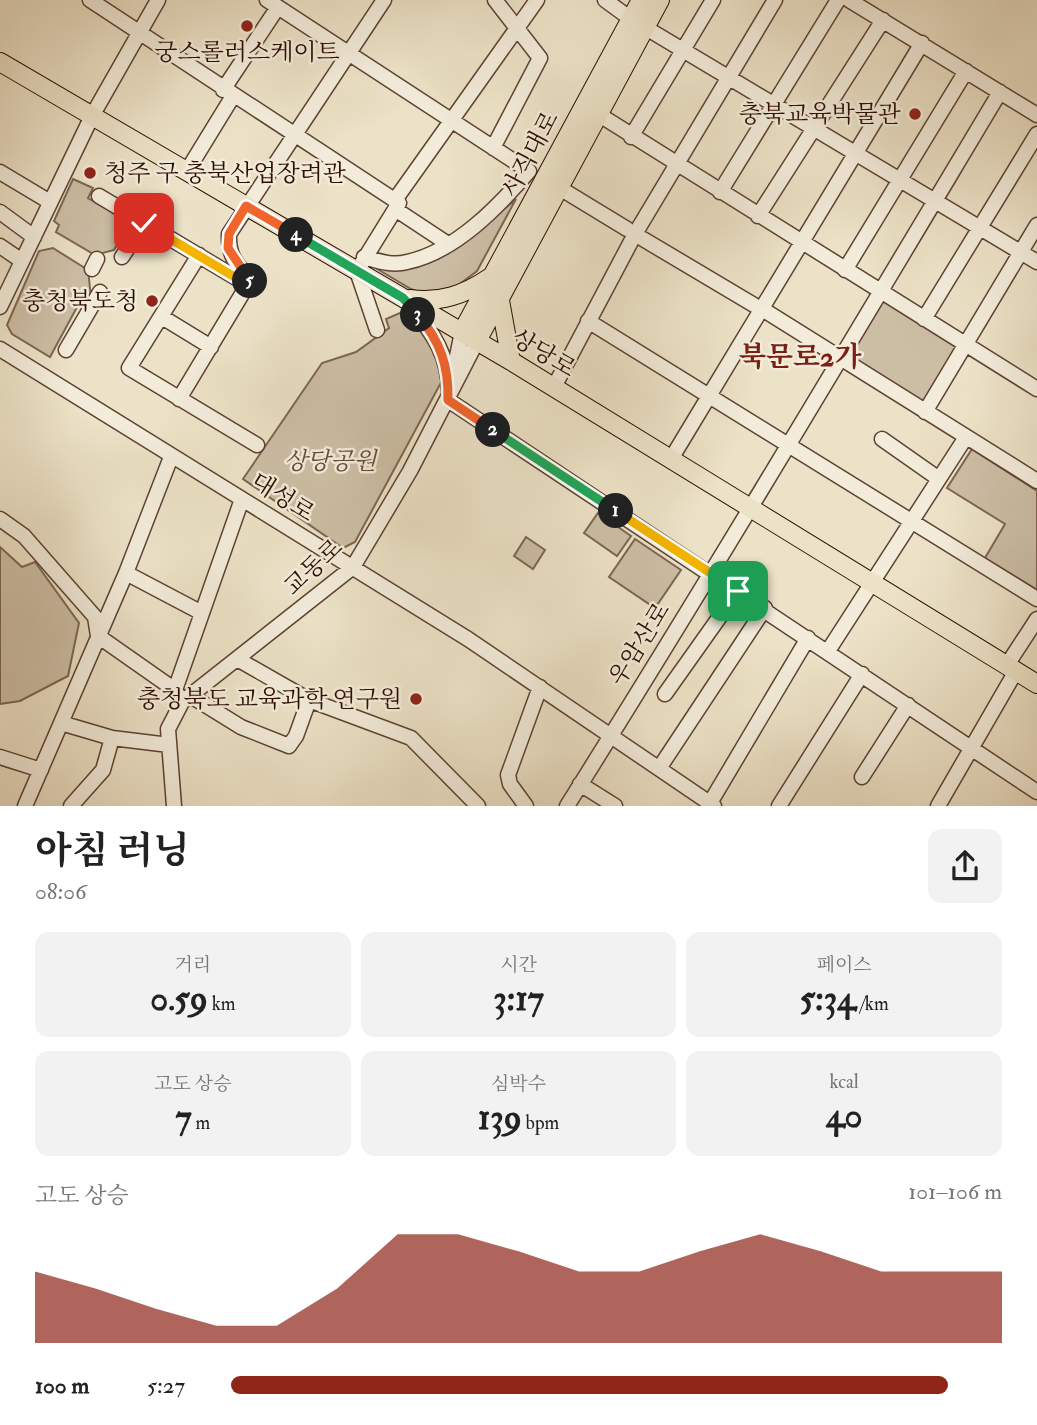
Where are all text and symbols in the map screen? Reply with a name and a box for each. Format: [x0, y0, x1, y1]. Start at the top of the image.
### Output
marker: 궁스롤러스케이트 [239, 18, 255, 34]
place label: 궁스롤러스케이트 [154, 37, 340, 68]
place label: 충북교육박물관 [739, 99, 901, 130]
street label: 사직대로 [495, 106, 566, 202]
marker: 충북교육박물관 [907, 106, 923, 122]
place label: 청주 구 충북산업장려관 [104, 158, 346, 189]
marker: 청주 구 충북산업장려관 [82, 165, 98, 181]
pin [114, 193, 174, 253]
icon: check [125, 204, 163, 242]
pin: 4 [278, 218, 314, 252]
text: 4 [290, 222, 301, 246]
pin: 5 [232, 264, 268, 298]
text: 5 [245, 268, 254, 292]
place label: 충청북도청 [22, 286, 138, 317]
marker: 충청북도청 [144, 293, 160, 309]
pin: 3 [400, 298, 436, 332]
text: 3 [414, 302, 421, 326]
street label: 상당로 [506, 322, 582, 385]
district label: 북문로2가 [739, 340, 862, 375]
pin: 2 [476, 412, 510, 448]
text: 2 [488, 417, 497, 441]
park label: 상당공원 [284, 446, 378, 477]
street label: 대성로 [245, 466, 320, 529]
pin: 1 [598, 494, 634, 528]
text: 1 [612, 498, 619, 522]
street label: 교동로 [277, 532, 349, 602]
pin [708, 561, 768, 621]
icon: arrive [719, 572, 757, 610]
street label: 우암산로 [602, 597, 677, 692]
place label: 충청북도 교육과학 연구원 [137, 684, 402, 715]
marker: 충청북도 교육과학 연구원 [408, 691, 424, 707]
text: 아침 러닝 [35, 827, 190, 875]
button: share [928, 829, 1002, 903]
text: 08:06 [35, 877, 87, 906]
text: 거리 [174, 953, 211, 977]
text: 시간 [500, 953, 537, 977]
text: 페이스 [817, 953, 872, 977]
text: 0.59 [150, 977, 208, 1021]
text: 3:17 [493, 977, 544, 1021]
text: 5:34 [800, 977, 856, 1021]
text: km [208, 992, 235, 1016]
text: /km [856, 992, 889, 1016]
text: kcal [830, 1070, 859, 1094]
text: 고도 상승 [154, 1072, 232, 1096]
text: 심박수 [491, 1072, 546, 1096]
text: 40 [826, 1094, 863, 1138]
text: 7 [175, 1096, 191, 1140]
text: 139 [478, 1096, 522, 1140]
text: m [191, 1111, 210, 1135]
text: bpm [522, 1111, 559, 1135]
text: 101–106 m [908, 1177, 1002, 1206]
text: 고도 상승 [35, 1181, 129, 1210]
text: 100 m [35, 1371, 89, 1400]
text: 5:27 [147, 1371, 185, 1400]

